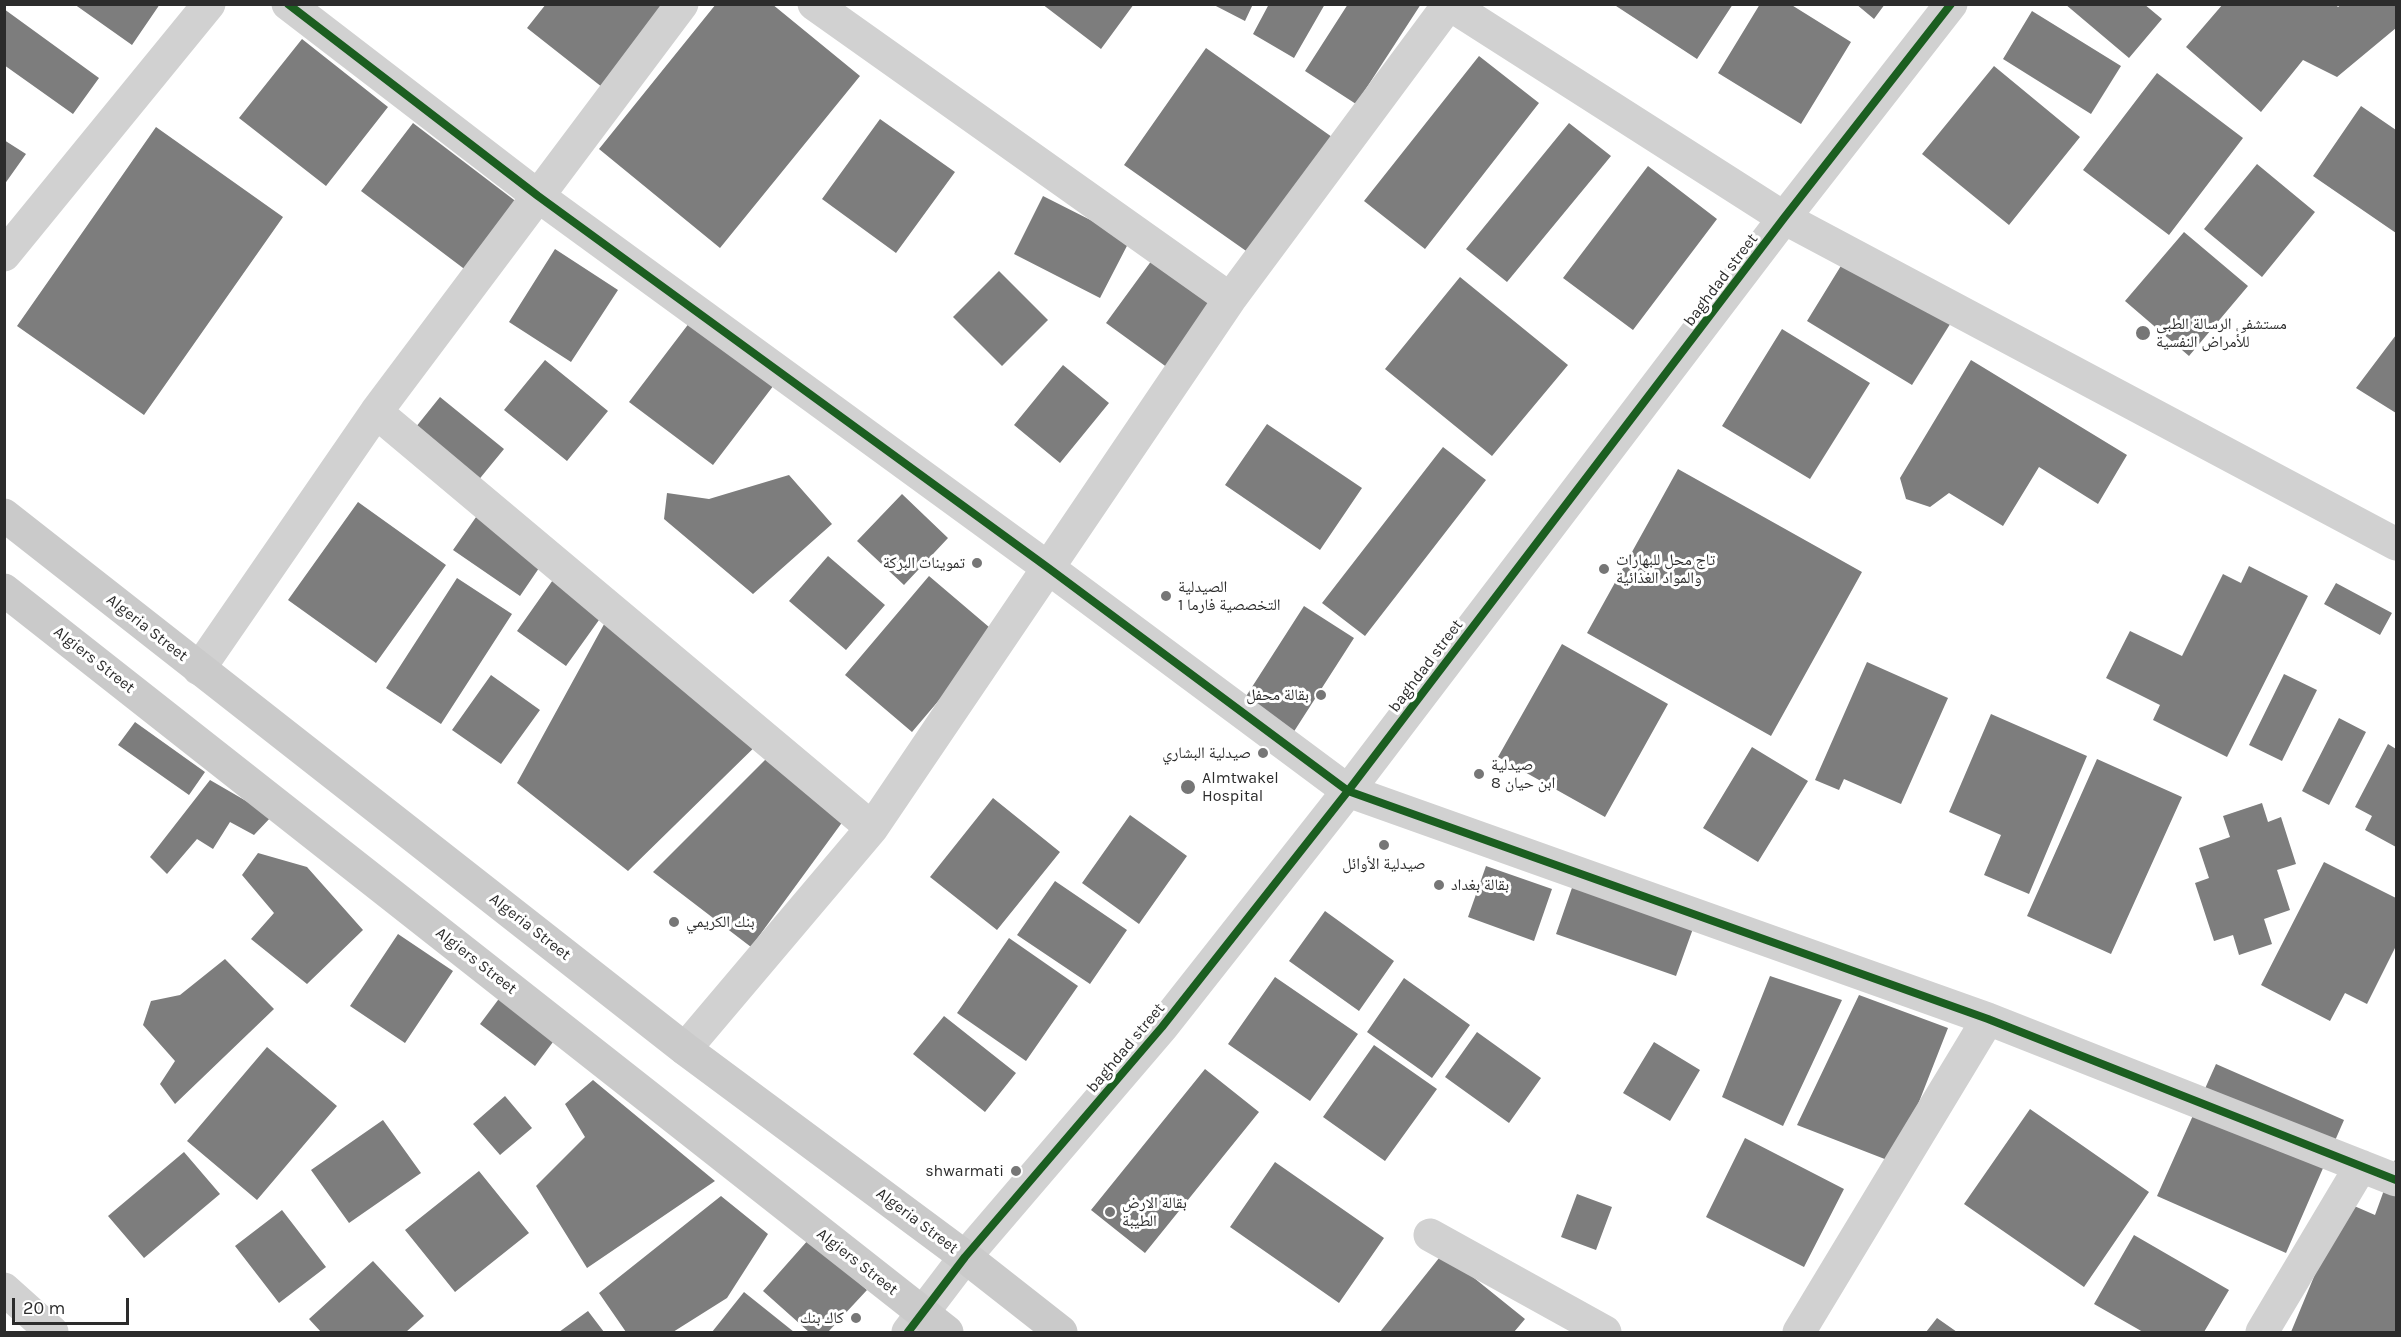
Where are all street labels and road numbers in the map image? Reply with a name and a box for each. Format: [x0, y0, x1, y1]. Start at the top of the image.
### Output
street label: baghdad street [1680, 230, 1762, 330]
street label: Algeria Street [102, 590, 192, 666]
street label: baghdad street [1385, 616, 1467, 716]
street label: Algiers Street [50, 622, 138, 698]
street label: Algeria Street [485, 889, 575, 965]
street label: Algiers Street [432, 923, 520, 999]
street label: baghdad street [1083, 999, 1169, 1097]
street label: Algeria Street [872, 1184, 962, 1258]
street label: Algiers Street [813, 1224, 901, 1300]

